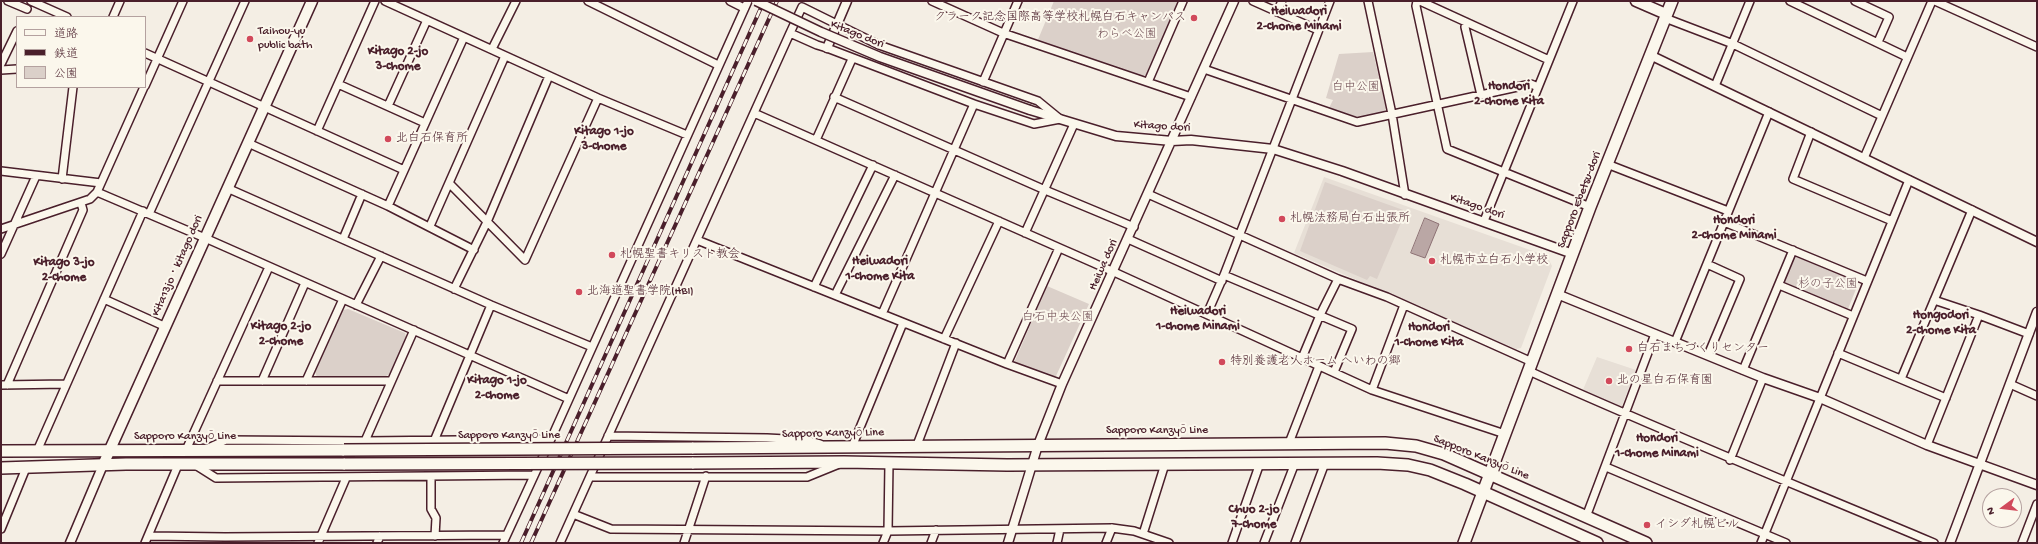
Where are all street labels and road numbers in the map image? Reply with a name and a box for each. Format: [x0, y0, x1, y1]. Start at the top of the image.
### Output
street label: Kitago dori [828, 18, 886, 52]
street label: Kitago dori [1133, 118, 1191, 136]
street label: Sapporo Ebetsu-dori [1555, 150, 1605, 250]
street label: Kitago dori [1448, 191, 1506, 223]
street label: Kita13jo・kitago dori [149, 213, 207, 319]
street label: Heiwa dori [1086, 237, 1122, 293]
street label: Sapporo Kanzyō Line [1106, 424, 1208, 438]
street label: Sapporo Kanzyō Line [782, 426, 884, 442]
street label: Sapporo Kanzyō Line [458, 429, 560, 443]
street label: Sapporo Kanzyō Line [134, 430, 236, 444]
street label: Sapporo Kanzyō Line [1431, 432, 1531, 484]

